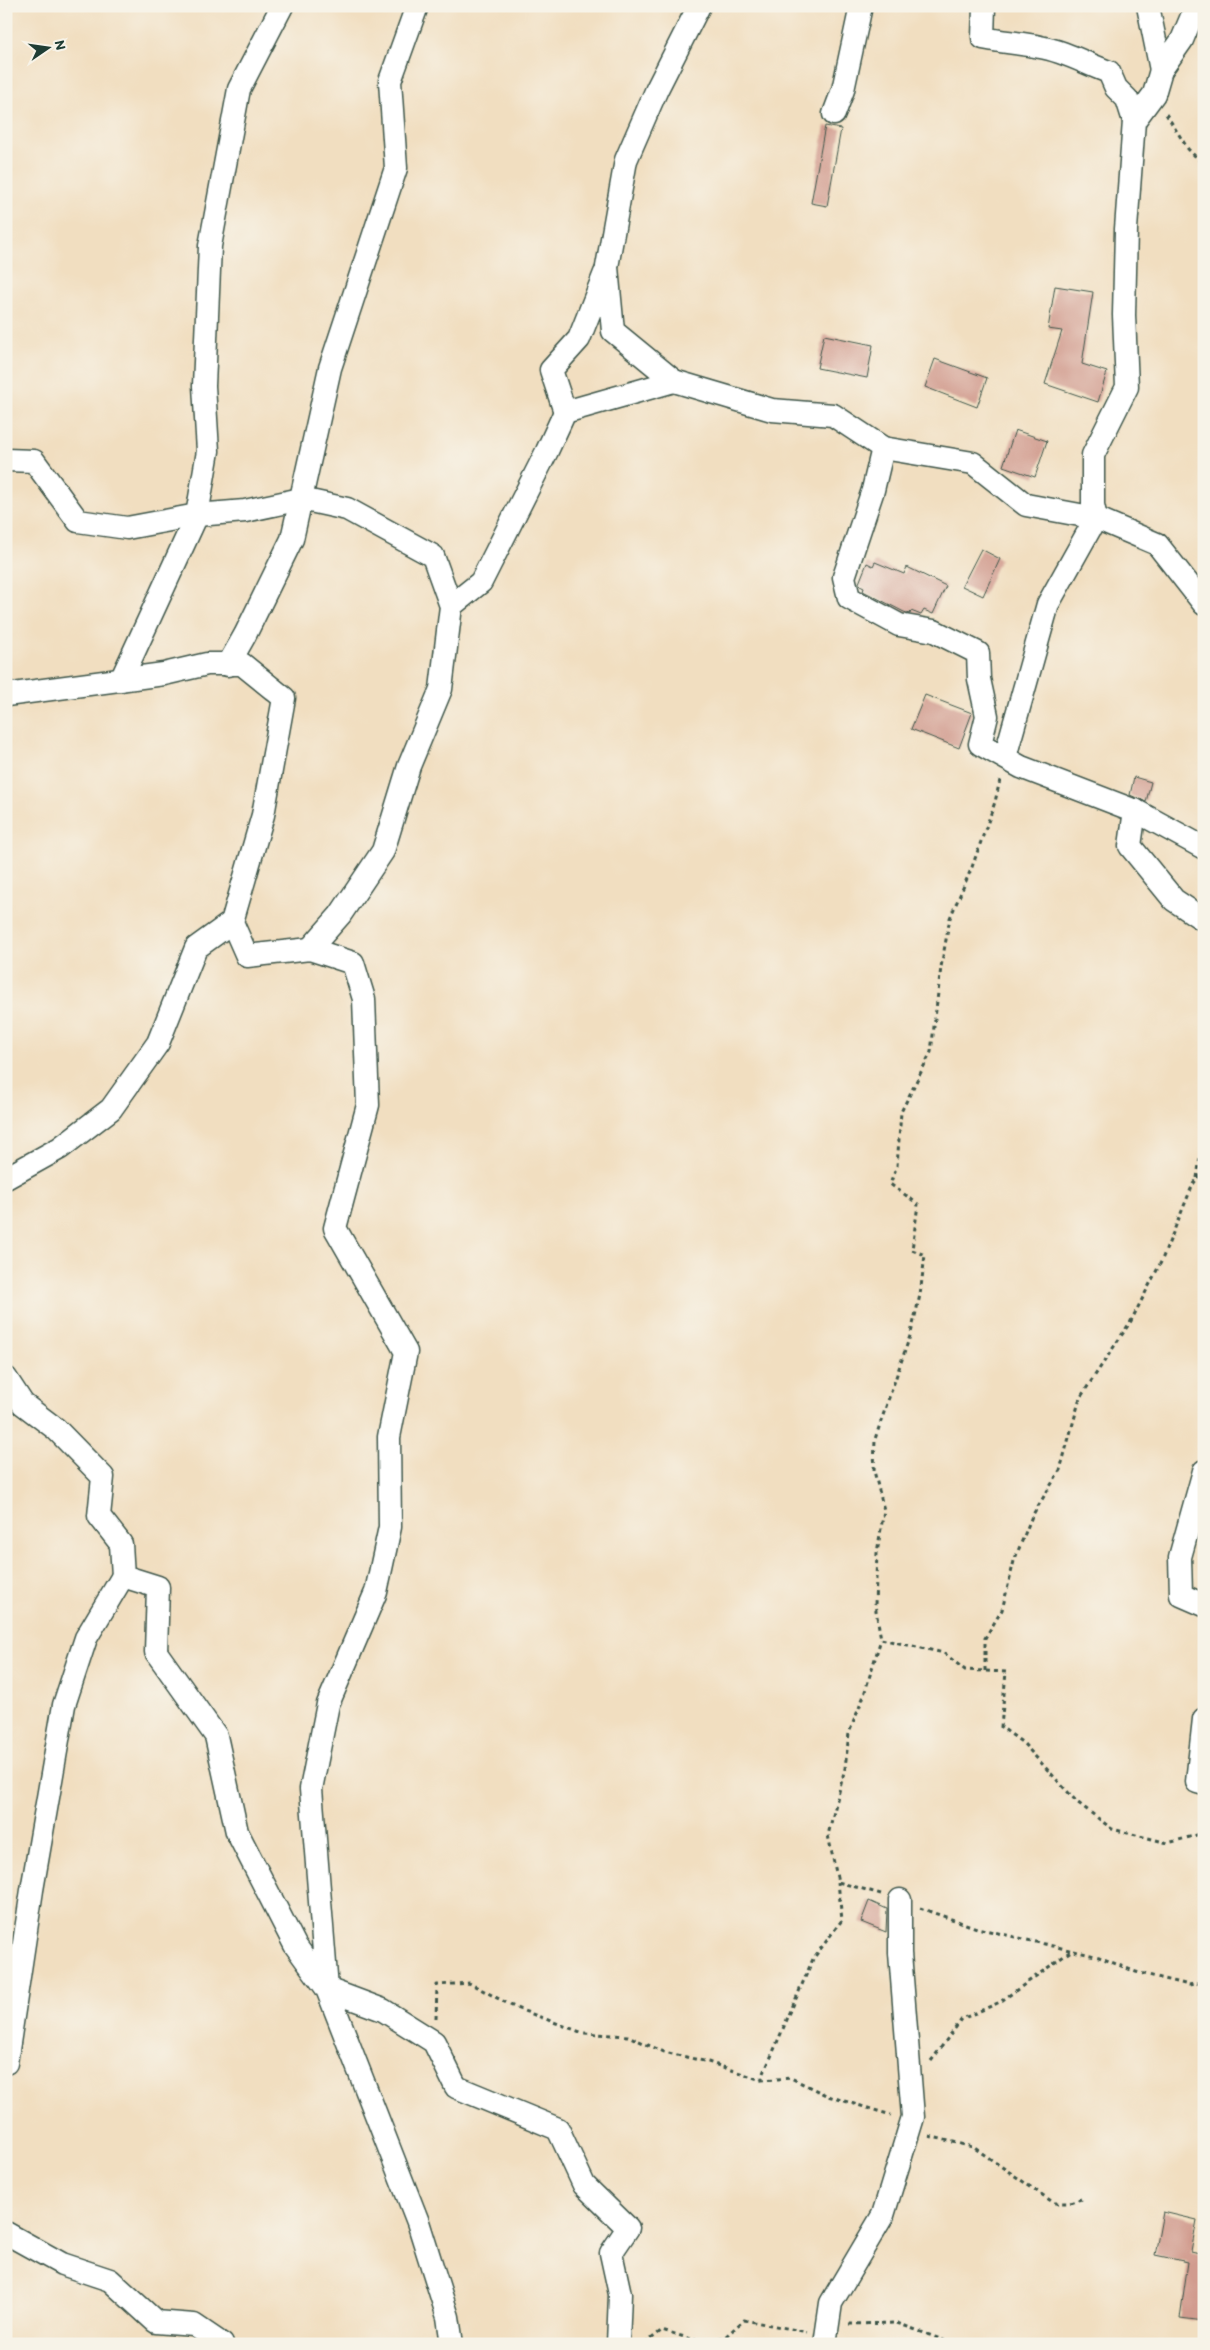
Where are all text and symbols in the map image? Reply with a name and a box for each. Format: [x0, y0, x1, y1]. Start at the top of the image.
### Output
north arrow [22, 22, 72, 72]
text: N [51, 39, 70, 52]

